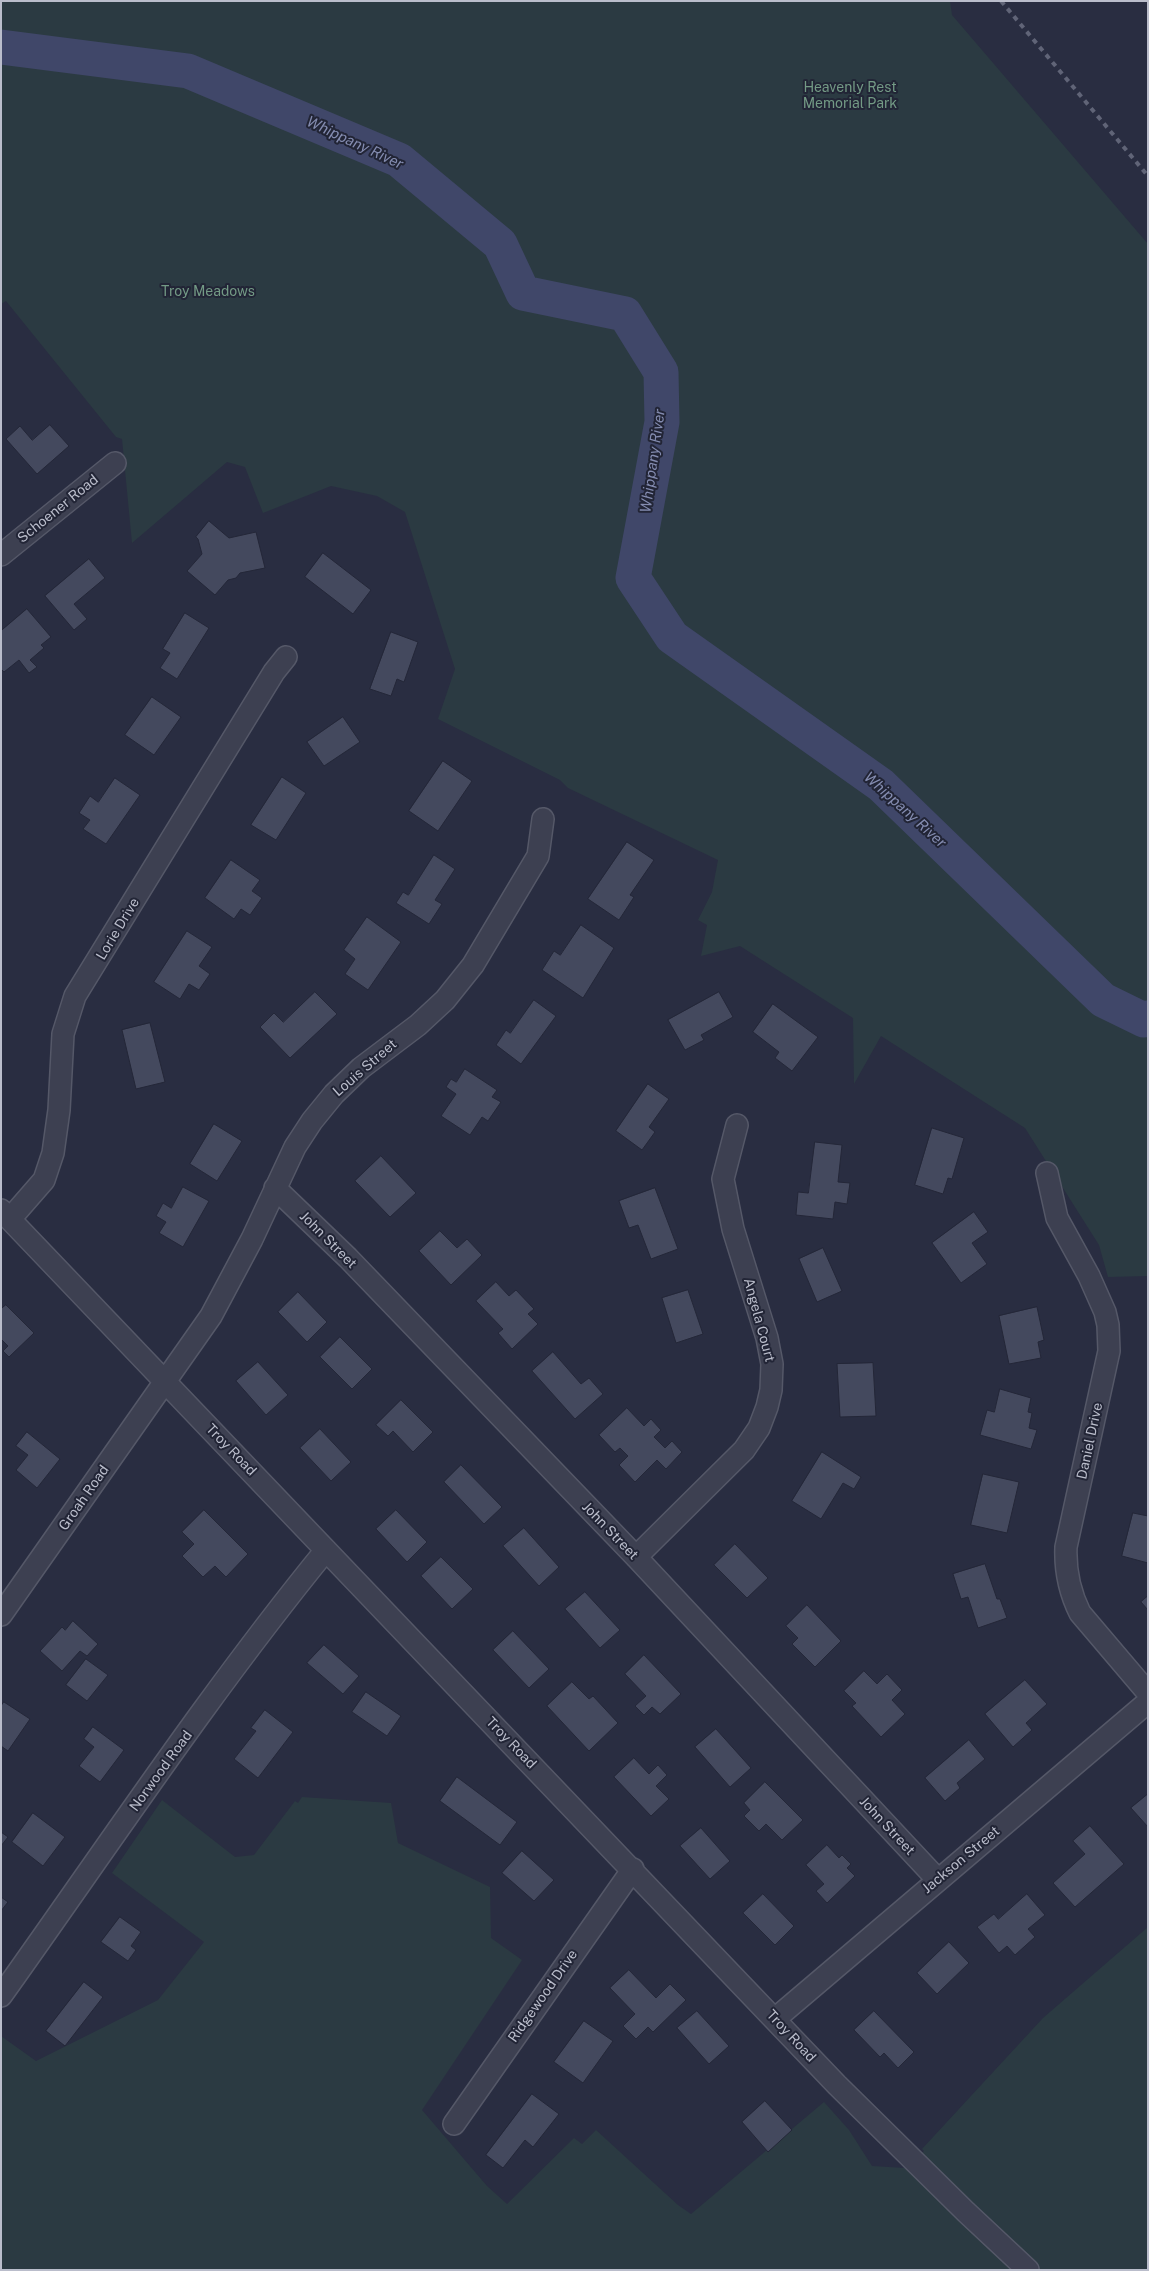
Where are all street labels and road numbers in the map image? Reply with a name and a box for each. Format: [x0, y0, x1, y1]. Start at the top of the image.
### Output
street label: Schoener Road [14, 471, 102, 547]
street label: Lorie Drive [93, 895, 143, 963]
street label: Louis Street [330, 1036, 400, 1100]
street label: John Street [296, 1208, 360, 1272]
street label: Angela Court [740, 1276, 778, 1364]
street label: Daniel Drive [1074, 1401, 1106, 1481]
street label: Troy Road [202, 1421, 260, 1479]
street label: Groah Road [55, 1462, 113, 1534]
street label: John Street [578, 1499, 642, 1563]
street label: Troy Road [482, 1714, 540, 1772]
street label: Norwood Road [126, 1727, 196, 1815]
street label: John Street [856, 1793, 918, 1859]
street label: Jackson Street [919, 1823, 1003, 1897]
street label: Ridgewood Drive [505, 1946, 581, 2046]
street label: Troy Road [763, 2006, 819, 2066]

